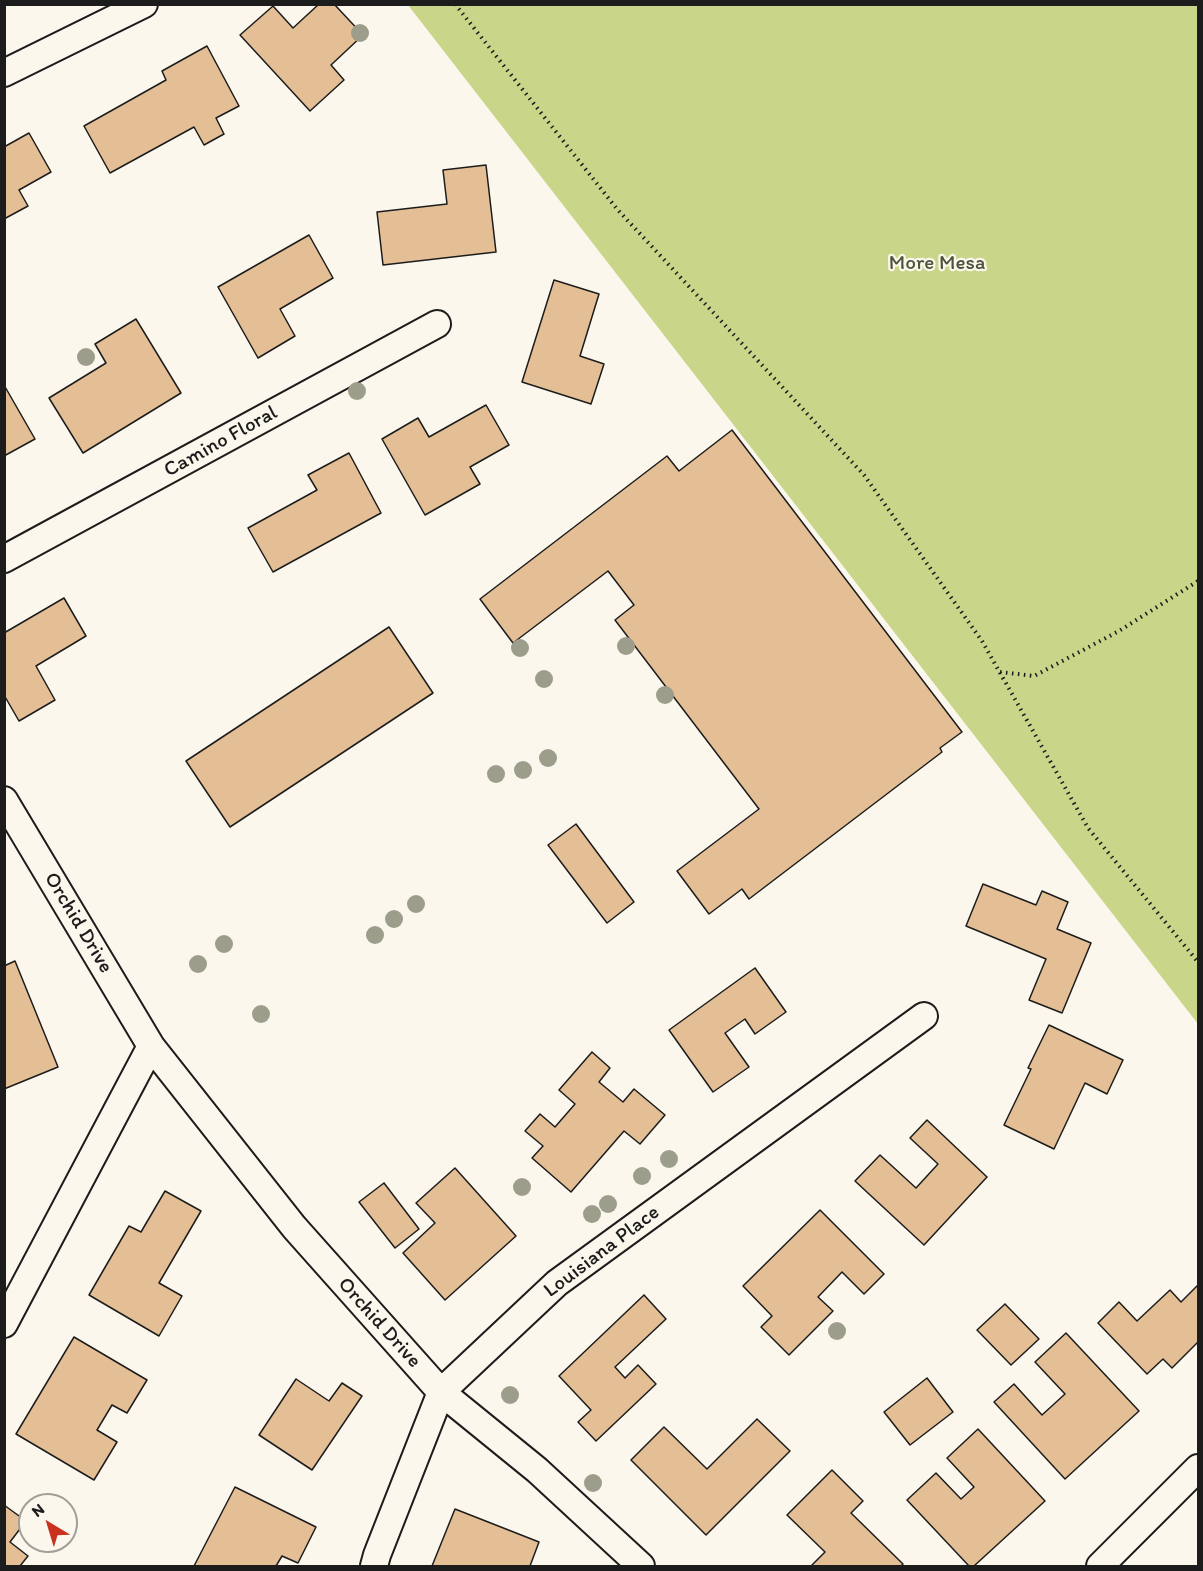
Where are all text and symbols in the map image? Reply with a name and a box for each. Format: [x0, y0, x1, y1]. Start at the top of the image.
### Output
park label: More Mesa [889, 251, 985, 277]
street label: Camino Floral [160, 401, 282, 483]
street label: Orchid Drive [38, 868, 118, 978]
street label: Louisiana Place [539, 1200, 665, 1304]
street label: Orchid Drive [332, 1272, 426, 1374]
north arrow [18, 1493, 78, 1553]
text: N [28, 1499, 48, 1521]

